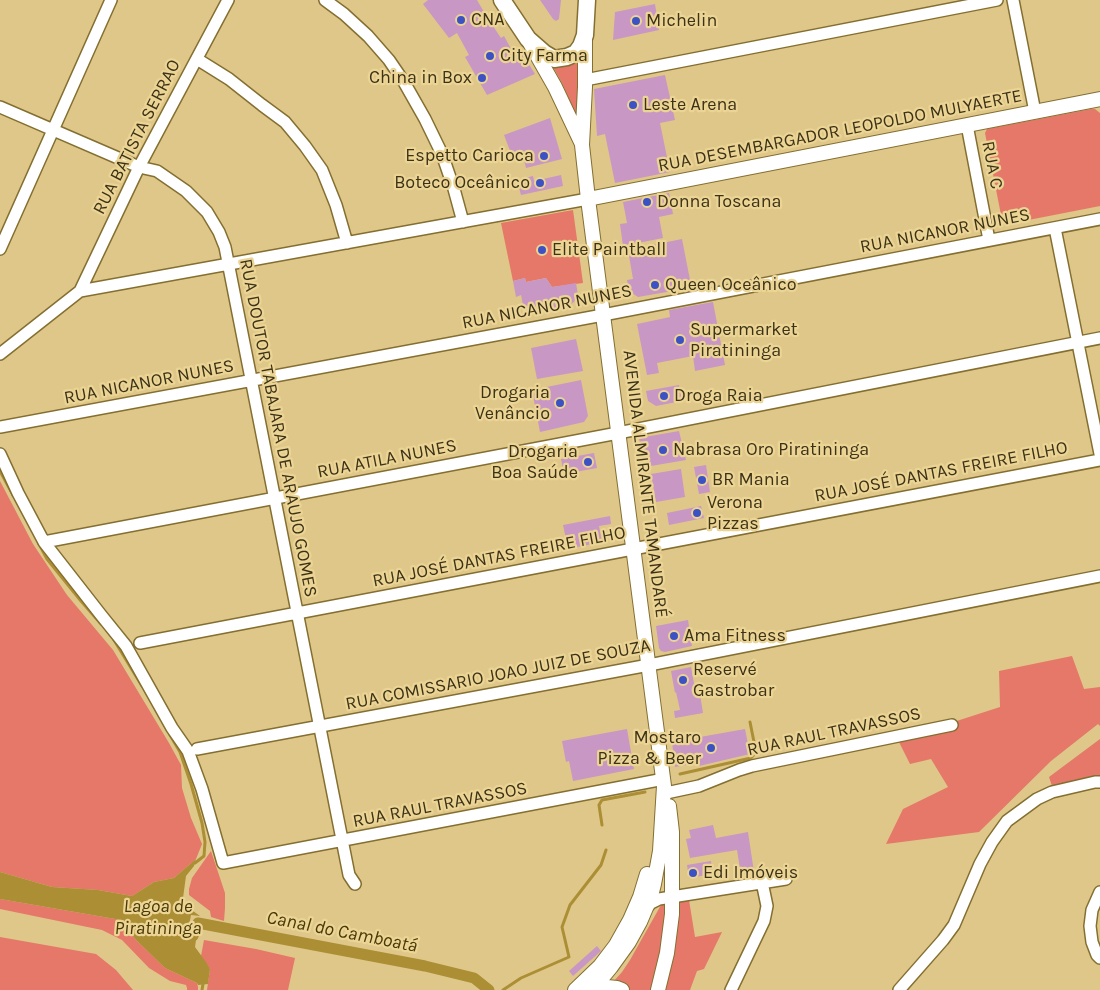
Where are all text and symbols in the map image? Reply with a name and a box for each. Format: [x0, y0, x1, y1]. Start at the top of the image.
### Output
place label: CNA [471, 9, 505, 31]
place label: Michelin [646, 10, 717, 32]
marker: CNA [455, 14, 467, 26]
marker: Michelin [630, 15, 642, 27]
place label: City Farma [500, 45, 588, 67]
marker: City Farma [484, 50, 496, 62]
street label: RUA BATISTA SERRAO [89, 56, 185, 218]
place label: China in Box [369, 67, 472, 89]
marker: China in Box [476, 72, 488, 84]
street label: RUA DESEMBARGADOR LEOPOLDO MULYAERTE [656, 85, 1024, 177]
place label: Leste Arena [643, 94, 737, 116]
marker: Leste Arena [627, 99, 639, 111]
street label: RUA C [977, 139, 1007, 191]
place label: Espetto Carioca [405, 145, 534, 167]
marker: Espetto Carioca [538, 150, 550, 162]
place label: Boteco Oceânico [394, 172, 530, 194]
marker: Boteco Oceânico [534, 177, 546, 189]
place label: Donna Toscana [657, 191, 781, 213]
marker: Donna Toscana [641, 196, 653, 208]
street label: RUA NICANOR NUNES [858, 204, 1032, 258]
place label: Elite Paintball [552, 239, 666, 261]
marker: Elite Paintball [536, 244, 548, 256]
street label: RUA DOUTOR TABAJARA DE ARAUJO GOMES [235, 257, 321, 599]
place label: Queen Oceânico [665, 274, 797, 296]
marker: Queen Oceânico [649, 279, 661, 291]
street label: RUA NICANOR NUNES [460, 280, 634, 334]
place label: Supermarket Piratininga [690, 319, 797, 362]
marker: Supermarket Piratininga [674, 334, 686, 346]
street label: AVENIDA ALMIRANTE TAMANDARÉ [618, 349, 672, 619]
street label: RUA NICANOR NUNES [62, 355, 236, 409]
place label: Drogaria Venâncio [475, 382, 550, 424]
place label: Droga Raia [674, 385, 763, 407]
marker: Droga Raia [658, 390, 670, 402]
marker: Drogaria Venâncio [554, 397, 566, 409]
street label: RUA ATILA NUNES [316, 435, 458, 483]
street label: RUA JOSÉ DANTAS FREIRE FILHO [813, 437, 1069, 507]
place label: Nabrasa Oro Piratininga [673, 439, 869, 461]
place label: Drogaria Boa Saúde [491, 441, 578, 484]
marker: Nabrasa Oro Piratininga [657, 444, 669, 456]
marker: Drogaria Boa Saúde [582, 456, 594, 468]
place label: BR Mania [712, 469, 790, 491]
marker: BR Mania [696, 474, 708, 486]
place label: Verona Pizzas [707, 492, 763, 534]
marker: Verona Pizzas [691, 507, 703, 519]
street label: RUA JOSÉ DANTAS FREIRE FILHO [371, 522, 627, 592]
place label: Ama Fitness [684, 625, 786, 647]
marker: Ama Fitness [668, 630, 680, 642]
street label: RUA COMISSARIO JOAO JUIZ DE SOUZA [344, 635, 652, 715]
place label: Reservé Gastrobar [693, 659, 774, 702]
marker: Reservé Gastrobar [677, 674, 689, 686]
street label: RUA RAUL TRAVASSOS [745, 703, 923, 761]
place label: Mostaro Pizza & Beer [597, 727, 701, 770]
marker: Mostaro Pizza & Beer [705, 742, 717, 754]
street label: RUA RAUL TRAVASSOS [351, 777, 529, 833]
place label: Edi Imóveis [703, 862, 798, 884]
marker: Edi Imóveis [687, 867, 699, 879]
water label: Lagoa de Piratininga [114, 896, 202, 940]
water label: Canal do Camboatá [265, 906, 419, 958]

